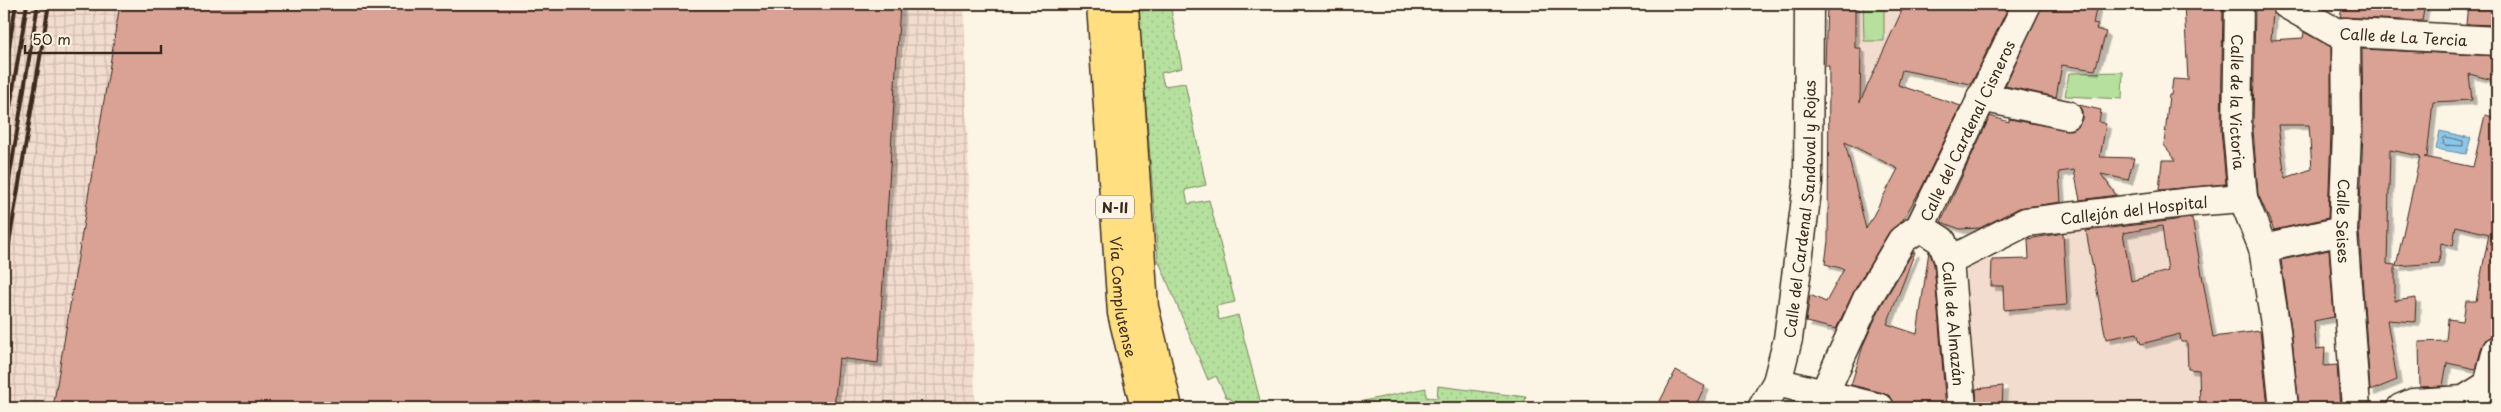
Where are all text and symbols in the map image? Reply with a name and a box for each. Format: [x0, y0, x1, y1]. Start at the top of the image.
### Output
street label: Calle de La Tercia [2339, 21, 2469, 51]
scale bar [25, 22, 161, 54]
text: 50 m [32, 27, 71, 50]
street label: Calle de la Victoria [2225, 34, 2252, 171]
street label: Calle del Cardenal Cisneros [1913, 36, 2020, 225]
street label: Calle del Cardenal Sandoval y Rojas [1777, 80, 1820, 339]
street label: Calle Seises [2331, 178, 2357, 264]
street label: Callejón del Hospital [2059, 189, 2208, 229]
road number: N-II [1096, 196, 1134, 218]
street label: Vía Complutense [1105, 236, 1144, 360]
street label: Calle de Almazán [1938, 260, 1972, 387]

